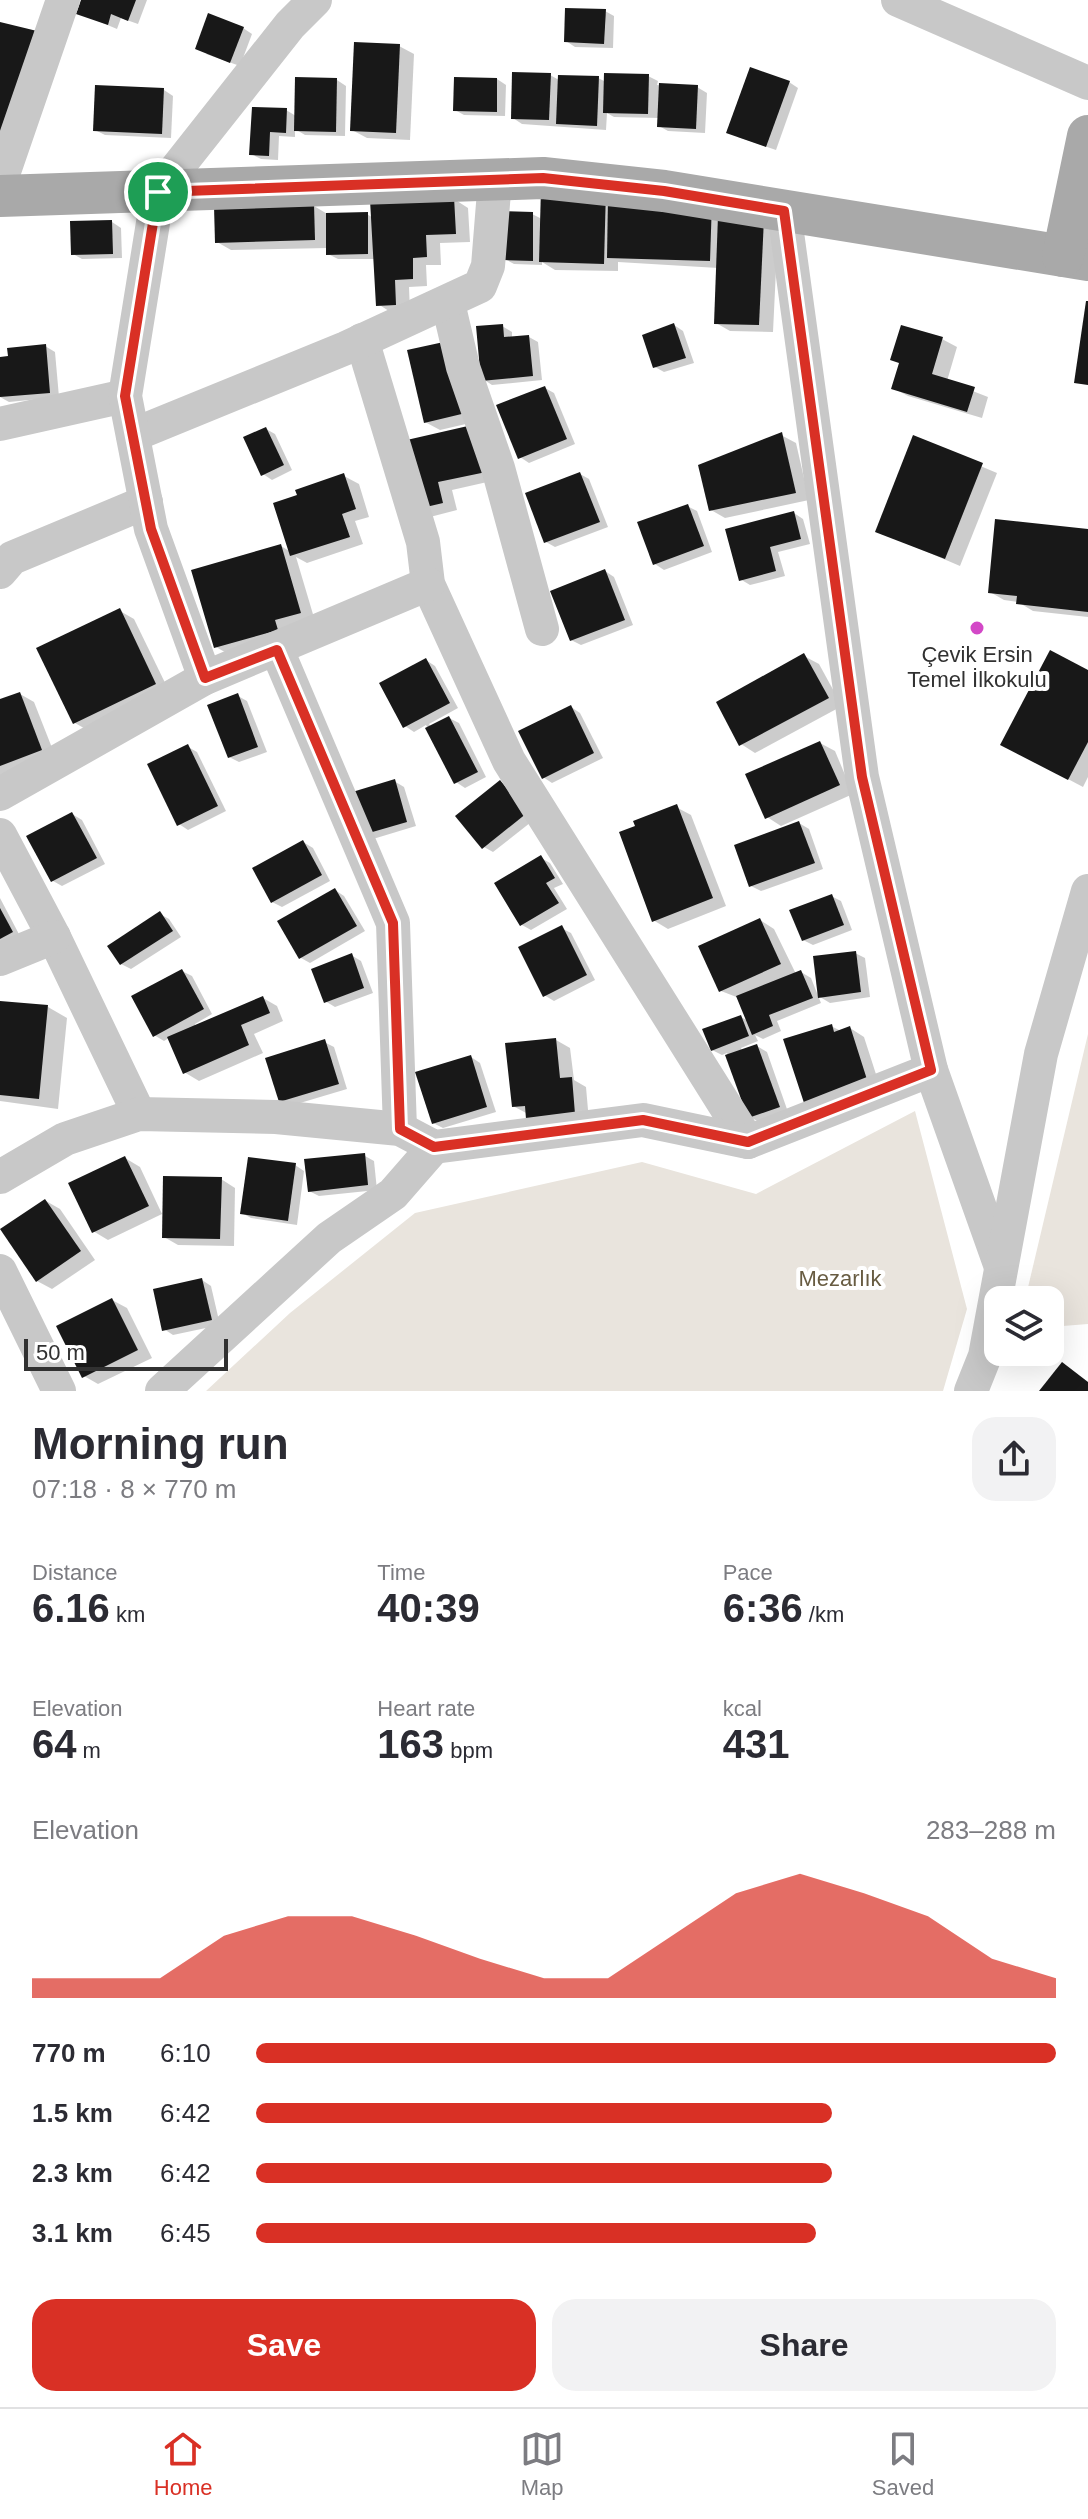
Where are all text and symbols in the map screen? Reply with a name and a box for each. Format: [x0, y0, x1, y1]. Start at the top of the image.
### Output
pin [124, 158, 192, 226]
icon: arrive [136, 170, 180, 214]
marker: Çevik Ersin Temel İlkokulu [968, 619, 986, 637]
place label: Çevik Ersin Temel İlkokulu [907, 642, 1047, 692]
park label: Mezarlık [798, 1266, 883, 1291]
map controls [984, 1286, 1064, 1366]
button: layers [984, 1286, 1064, 1366]
scale bar [24, 1335, 228, 1371]
text: 50 m [36, 1340, 85, 1365]
button: share [972, 1417, 1056, 1501]
text: Morning run [32, 1419, 289, 1468]
text: 07:18 · 8 × 770 m [32, 1474, 237, 1504]
text: Distance [32, 1560, 118, 1585]
text: Time [377, 1560, 425, 1585]
text: Pace [723, 1560, 773, 1585]
text: 6.16 [32, 1586, 110, 1630]
text: 40:39 [377, 1586, 480, 1630]
text: 6:36 [723, 1586, 803, 1630]
text: km [110, 1602, 145, 1627]
text: /km [803, 1602, 844, 1627]
text: Elevation [32, 1696, 123, 1721]
text: Heart rate [377, 1696, 475, 1721]
text: kcal [723, 1696, 762, 1721]
text: 64 [32, 1722, 77, 1766]
text: 163 [377, 1722, 444, 1766]
text: 431 [723, 1722, 789, 1766]
text: m [77, 1738, 101, 1763]
text: bpm [444, 1738, 493, 1763]
text: Elevation [32, 1815, 139, 1845]
text: 283–288 m [926, 1815, 1056, 1845]
text: 770 m [32, 2038, 106, 2068]
text: 6:10 [160, 2038, 211, 2068]
text: 1.5 km [32, 2098, 113, 2128]
text: 6:42 [160, 2098, 211, 2128]
text: 2.3 km [32, 2158, 113, 2188]
text: 6:42 [160, 2158, 211, 2188]
text: 3.1 km [32, 2218, 113, 2248]
text: 6:45 [160, 2218, 211, 2248]
button: Save [32, 2299, 536, 2391]
button: Share [552, 2299, 1056, 2391]
tab: Home [154, 2427, 213, 2501]
tab: Map [520, 2427, 564, 2501]
tab: Saved [872, 2427, 934, 2501]

